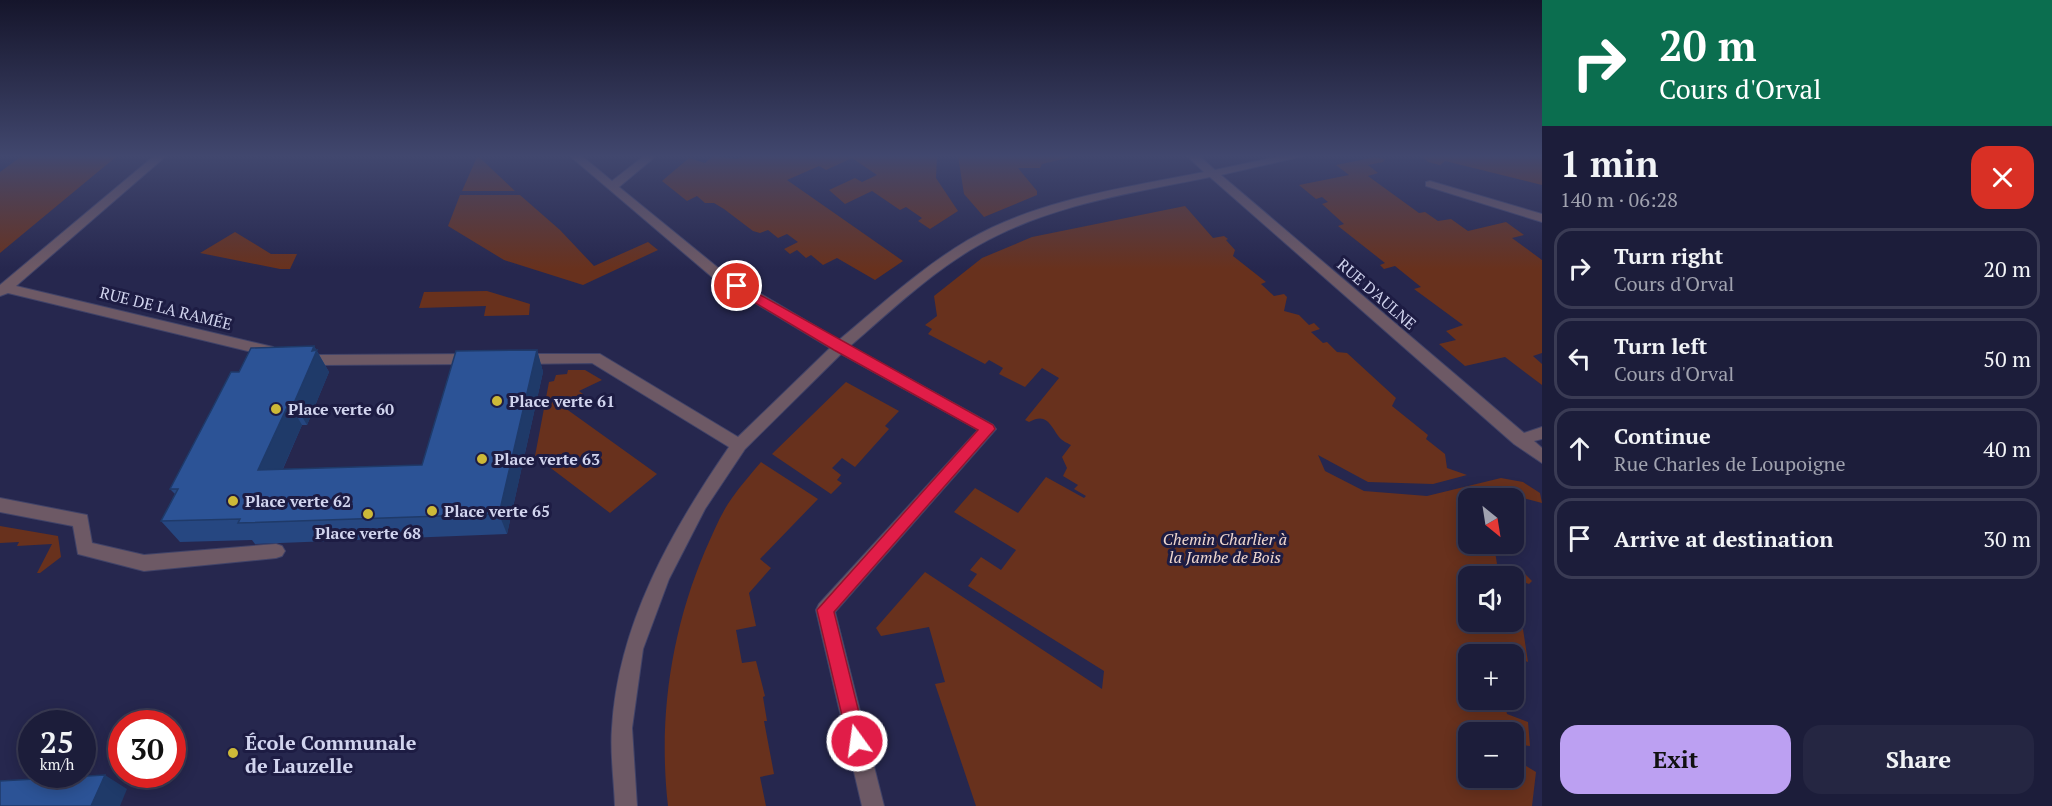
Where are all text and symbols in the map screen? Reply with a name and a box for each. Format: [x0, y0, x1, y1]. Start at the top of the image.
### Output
text: 20 m [1659, 17, 1757, 73]
icon: right [1560, 24, 1638, 102]
text: Cours d'Orval [1659, 71, 1821, 107]
text: 1 min [1560, 140, 1658, 187]
button: close [1971, 146, 2034, 209]
text: 140 m · 06:28 [1560, 186, 1678, 213]
text: Turn right [1614, 241, 1723, 270]
icon: right [1563, 252, 1596, 285]
street label: RUE D'AULNE [1333, 254, 1421, 334]
text: 20 m [1983, 254, 2031, 283]
pin [711, 260, 762, 311]
icon: arrive [720, 269, 753, 302]
text: Cours d'Orval [1614, 270, 1734, 297]
street label: RUE DE LA RAMÉE [98, 281, 234, 335]
text: Turn left [1614, 331, 1707, 360]
icon: left [1563, 342, 1596, 375]
text: 50 m [1983, 344, 2031, 373]
text: Cours d'Orval [1614, 360, 1734, 387]
place label: Place verte 61 [509, 390, 615, 412]
marker: Place verte 61 [490, 394, 504, 408]
place label: Place verte 60 [288, 398, 394, 420]
marker: Place verte 60 [269, 402, 283, 416]
text: Continue [1614, 421, 1711, 450]
icon: ahead [1563, 432, 1596, 465]
text: 40 m [1983, 434, 2031, 463]
place label: Place verte 63 [494, 448, 600, 470]
text: Rue Charles de Loupoigne [1614, 450, 1846, 477]
marker: Place verte 63 [475, 452, 489, 466]
north arrow [1458, 488, 1524, 554]
map controls [1458, 488, 1524, 788]
place label: Place verte 62 [245, 490, 351, 512]
marker: Place verte 62 [226, 494, 240, 508]
place label: Place verte 65 [444, 500, 550, 522]
marker: Place verte 65 [425, 504, 439, 518]
marker: Place verte 68 [361, 507, 375, 521]
place label: Place verte 68 [315, 522, 421, 544]
icon: arrive [1563, 522, 1596, 555]
text: Arrive at destination [1614, 524, 1833, 553]
text: 30 m [1983, 524, 2031, 553]
park label: Chemin Charlier à la Jambe de Bois [1163, 528, 1287, 568]
button: sound [1458, 566, 1524, 632]
button: + [1458, 644, 1524, 710]
position arrow [825, 709, 889, 773]
speed limit sign: 30 [108, 710, 186, 788]
text: 25 [40, 722, 74, 762]
button: − [1458, 722, 1524, 788]
button: Exit [1560, 725, 1791, 794]
button: Share [1803, 725, 2034, 794]
place label: École Communale de Lauzelle [245, 729, 417, 779]
marker: École Communale de Lauzelle [226, 746, 240, 760]
text: km/h [40, 754, 74, 774]

